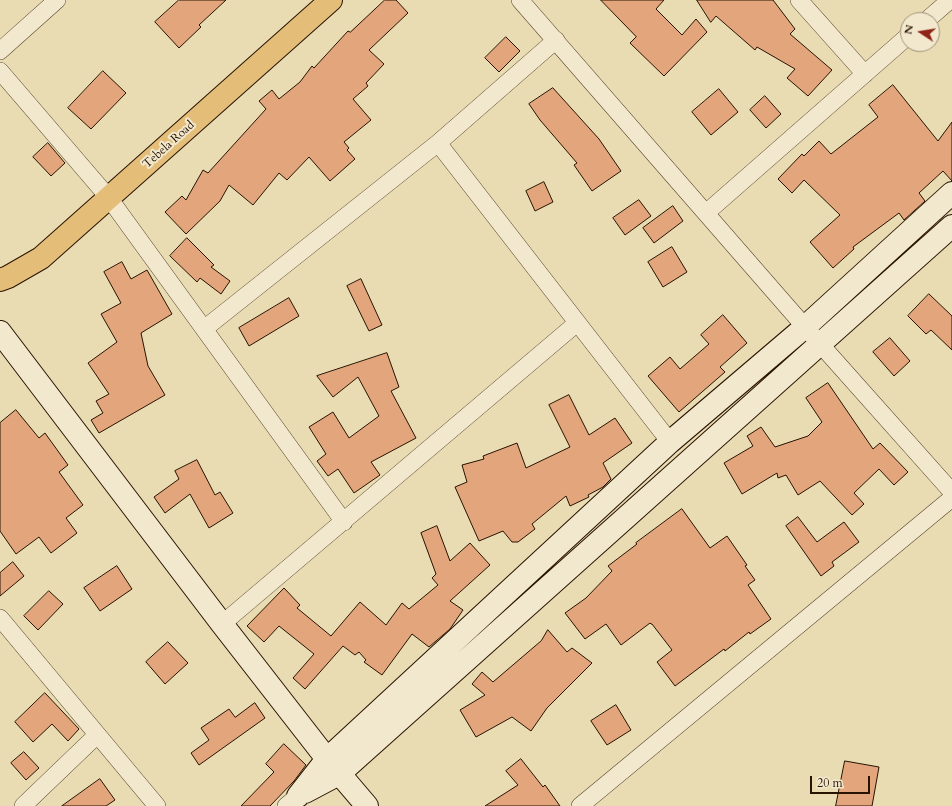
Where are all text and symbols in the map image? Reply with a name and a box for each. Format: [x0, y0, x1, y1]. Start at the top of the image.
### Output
north arrow [900, 12, 940, 52]
text: N [900, 23, 917, 36]
street label: Tebela Road [140, 118, 198, 172]
scale bar [812, 768, 872, 794]
text: 20 m [817, 775, 843, 791]

